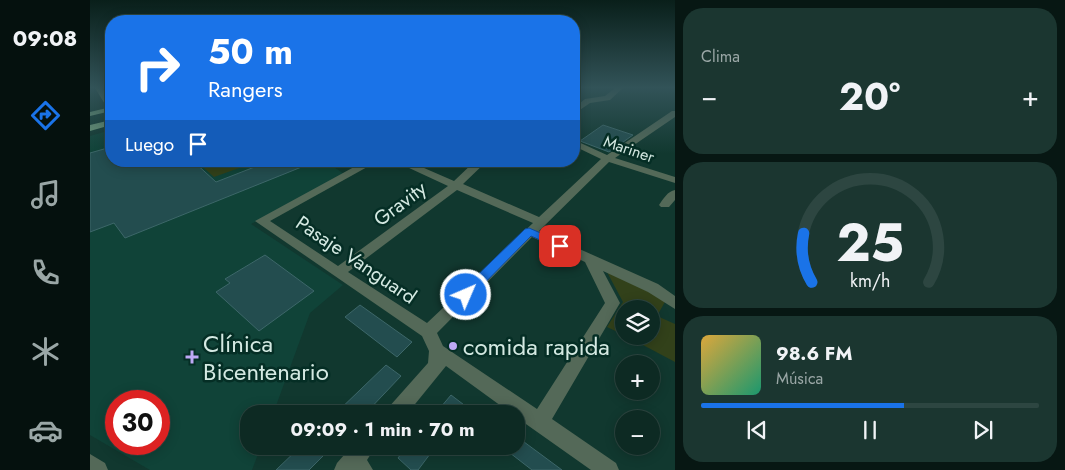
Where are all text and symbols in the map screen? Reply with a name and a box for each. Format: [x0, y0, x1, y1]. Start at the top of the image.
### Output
text: 09:08 [13, 22, 77, 54]
text: 50 m [208, 27, 293, 77]
icon: right [125, 35, 190, 100]
text: Clima [701, 45, 740, 68]
text: 20° [839, 69, 900, 124]
text: Rangers [208, 73, 283, 105]
text: − [701, 76, 718, 117]
text: + [1022, 76, 1039, 117]
icon: directions [28, 98, 63, 133]
icon: arrive [184, 130, 212, 158]
street label: Mariner [600, 130, 658, 169]
text: Luego [125, 131, 174, 158]
street label: Gravity [368, 174, 433, 233]
icon: music [28, 177, 63, 212]
text: 25 [836, 205, 904, 281]
street label: Pasaje Vanguard [290, 209, 422, 311]
pin [539, 225, 581, 267]
icon: arrive [546, 232, 574, 260]
icon: phone [28, 255, 63, 290]
position arrow [439, 268, 491, 320]
text: km/h [850, 268, 890, 294]
map controls [615, 300, 660, 455]
button: layers [615, 300, 660, 345]
place label: Clínica Bicentenario [203, 326, 329, 389]
place label: comida rapida [463, 329, 610, 364]
icon: climate [28, 334, 63, 369]
marker: comida rapida [447, 340, 459, 352]
text: 98.6 FM [776, 340, 852, 367]
marker: Clínica Bicentenario [185, 350, 199, 364]
button: + [615, 355, 660, 400]
text: Música [776, 367, 823, 390]
speed limit sign: 30 [105, 390, 170, 455]
button: − [615, 410, 660, 455]
icon: car [28, 413, 63, 448]
text: 09:09 · 1 min · 70 m [290, 416, 475, 443]
icon: previous [743, 416, 771, 444]
icon: pause [856, 416, 884, 444]
icon: next [969, 416, 997, 444]

